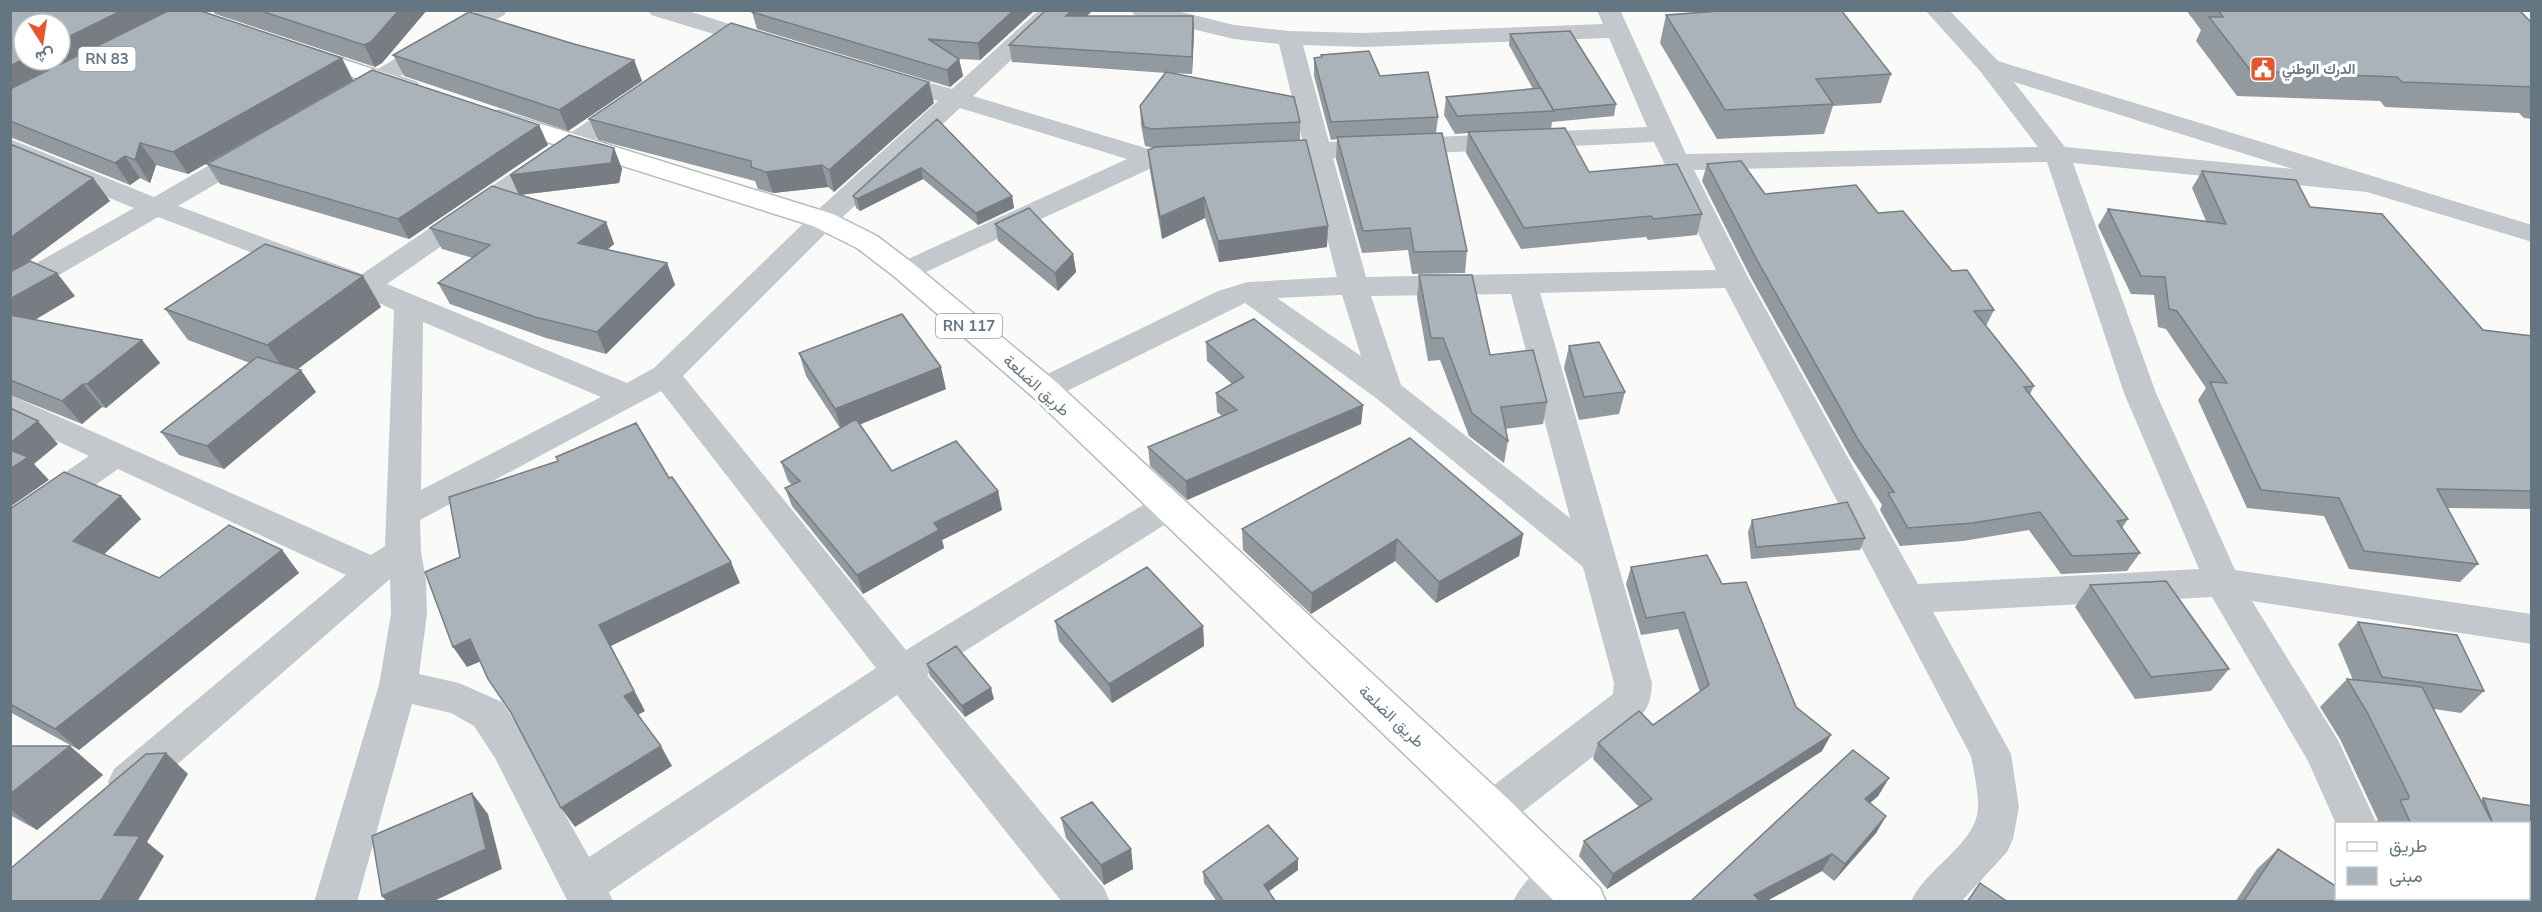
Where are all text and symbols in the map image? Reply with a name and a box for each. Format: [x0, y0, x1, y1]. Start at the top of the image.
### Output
north arrow [12, 12, 72, 72]
text: ش [33, 43, 57, 68]
road number: RN 83 [78, 47, 136, 71]
public building icon: الدرك الوطني [2248, 54, 2278, 84]
place label: الدرك الوطني [2282, 60, 2355, 81]
road number: RN 117 [936, 314, 1002, 338]
street label: طريق الضلعة [998, 350, 1074, 422]
street label: طريق الضلعة [1354, 681, 1429, 753]
legend [2335, 822, 2530, 900]
text: طريق [2389, 834, 2427, 858]
text: مبنى [2389, 864, 2423, 888]

